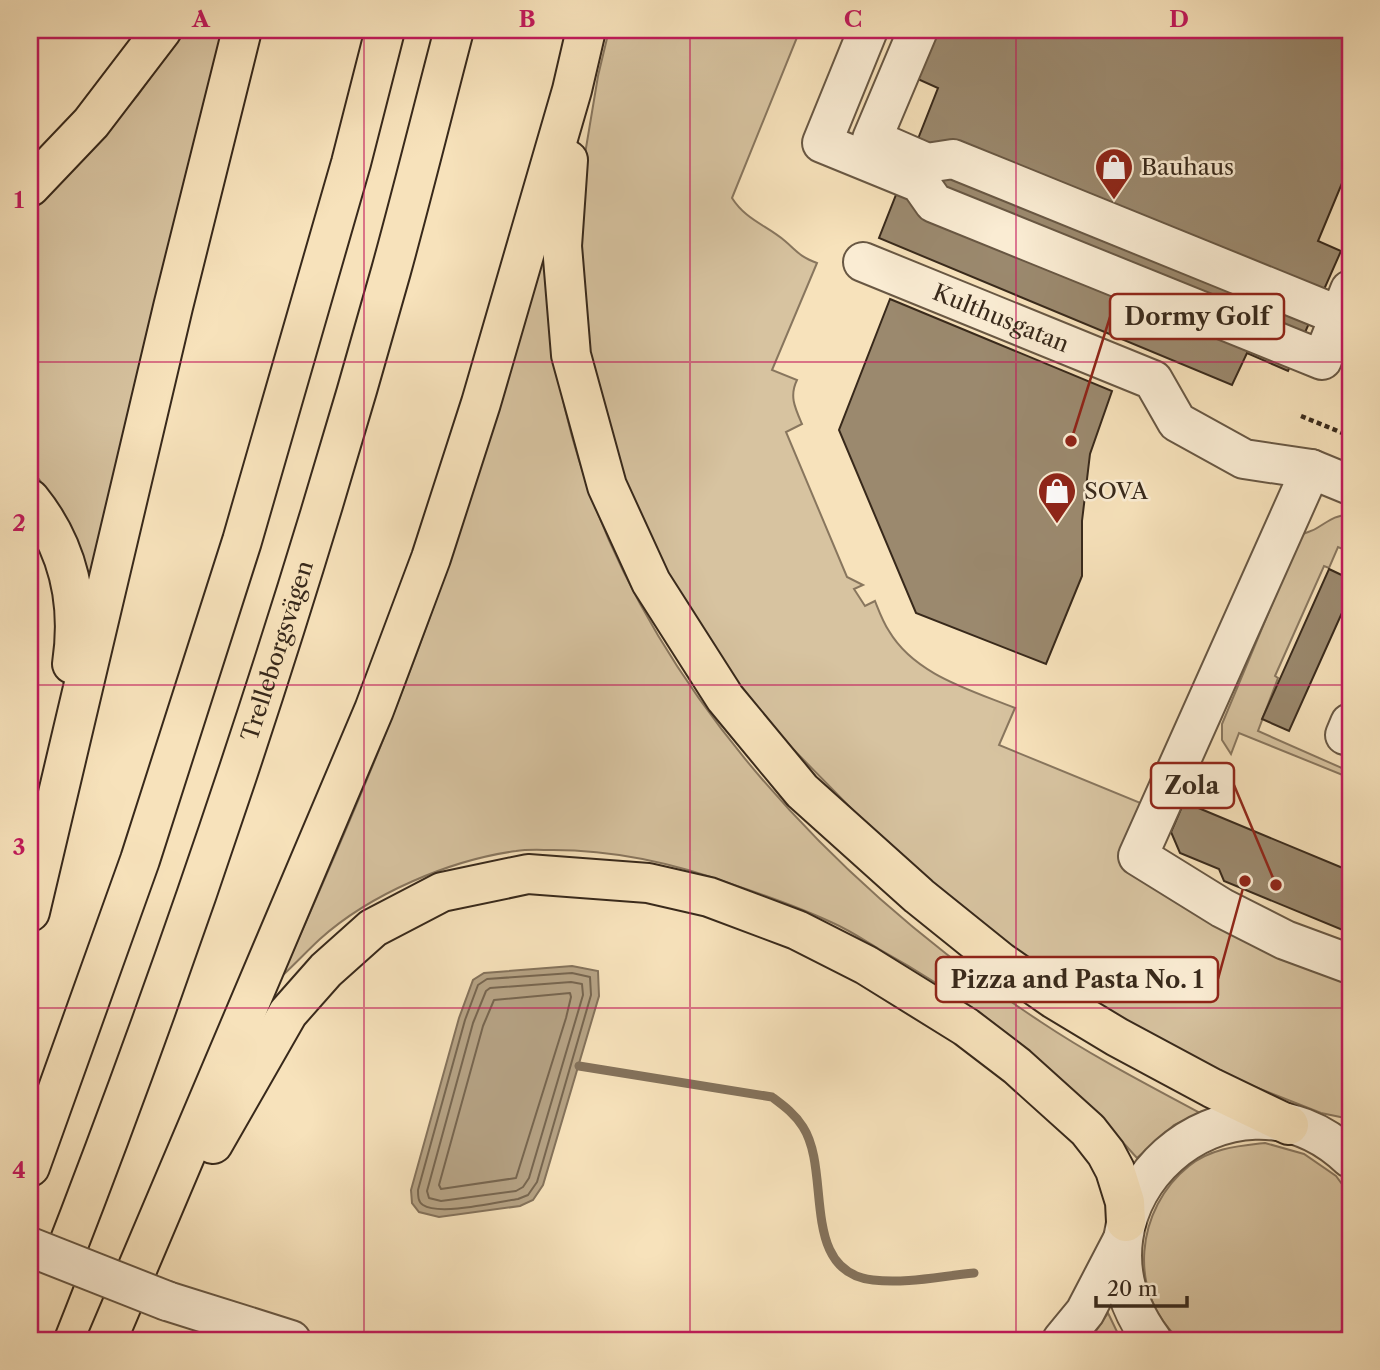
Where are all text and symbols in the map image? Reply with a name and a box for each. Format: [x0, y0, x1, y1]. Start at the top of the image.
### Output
text: A [191, 5, 211, 33]
text: B [518, 5, 536, 33]
text: C [844, 5, 862, 33]
text: D [1169, 5, 1189, 33]
shop icon: Bauhaus [1093, 146, 1135, 201]
place label: Bauhaus [1141, 153, 1234, 181]
text: 1 [14, 186, 25, 214]
street label: Kulthusgatan [929, 278, 1073, 358]
callout: Dormy Golf [1110, 294, 1284, 339]
text: Dormy Golf [1124, 302, 1274, 331]
shop icon: SOVA [1036, 470, 1078, 525]
place label: SOVA [1084, 477, 1149, 505]
text: 2 [12, 509, 26, 537]
street label: Trelleborgsvägen [235, 557, 319, 744]
callout: Zola [1151, 763, 1234, 808]
text: Zola [1165, 771, 1221, 800]
text: 3 [13, 833, 26, 861]
callout: Pizza and Pasta No. 1 [936, 957, 1218, 1002]
text: Pizza and Pasta No. 1 [950, 965, 1204, 994]
text: 4 [12, 1156, 26, 1184]
scale bar [1096, 1265, 1188, 1309]
text: 20 m [1107, 1276, 1158, 1301]

